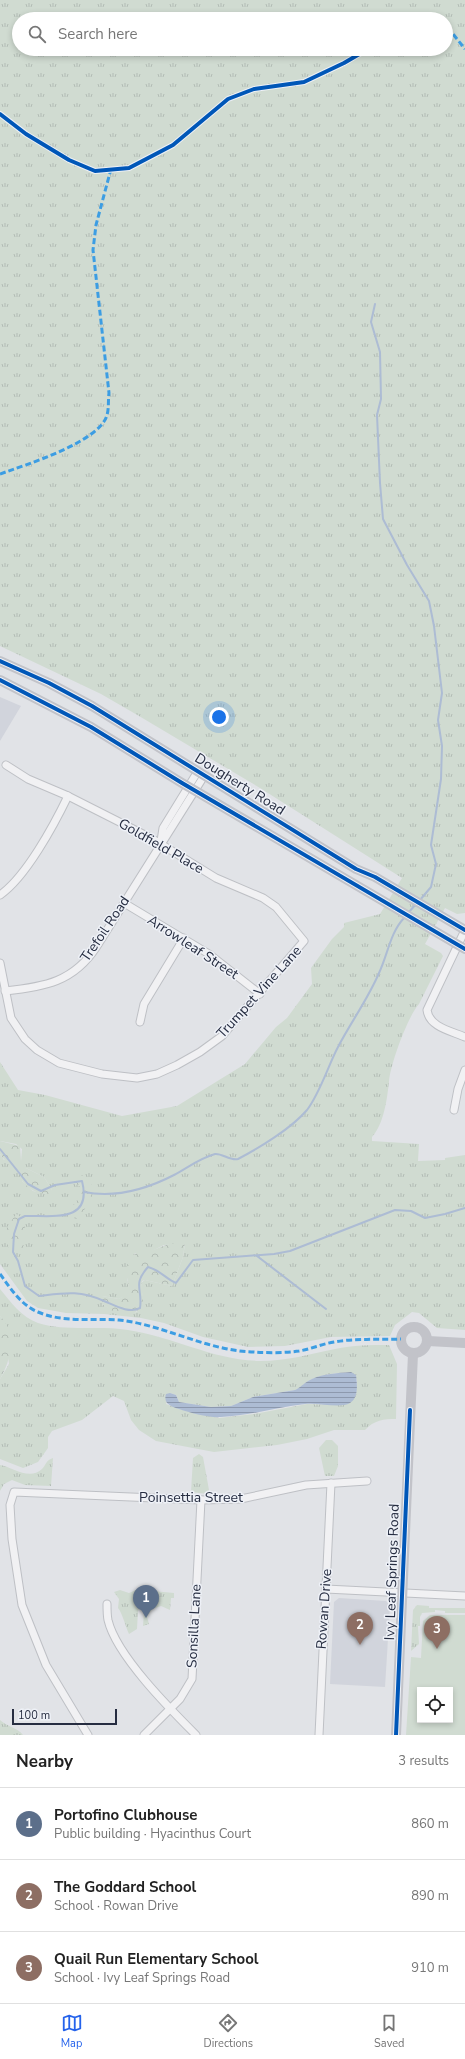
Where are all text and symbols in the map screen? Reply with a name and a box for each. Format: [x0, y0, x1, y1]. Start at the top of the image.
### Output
search box [12, 12, 453, 56]
icon: search [26, 23, 48, 45]
text: Search here [58, 24, 138, 44]
your location [209, 707, 229, 727]
street label: Dougherty Road [191, 749, 289, 819]
street label: Goldfield Place [115, 814, 207, 878]
street label: Trefoil Road [76, 892, 134, 966]
street label: Arrowleaf Street [144, 910, 242, 984]
street label: Trumpet Vine Lane [212, 942, 306, 1042]
street label: Poinsettia Street [139, 1488, 243, 1507]
street label: Ivy Leaf Springs Road [380, 1503, 404, 1641]
street label: Rowan Drive [312, 1568, 336, 1650]
street label: Sonsilla Lane [182, 1584, 206, 1668]
pin: 1 [133, 1585, 159, 1618]
pin: 2 [347, 1612, 373, 1645]
pin: 3 [424, 1616, 450, 1649]
map controls [417, 1687, 453, 1723]
button: locate [417, 1687, 453, 1723]
scale bar [12, 1707, 117, 1726]
text: 100 m [18, 1708, 50, 1723]
text: Nearby [16, 1750, 73, 1773]
text: 3 results [398, 1752, 449, 1770]
text: Portofino Clubhouse [54, 1805, 197, 1825]
text: 1 [25, 1815, 33, 1833]
text: 860 m [411, 1815, 449, 1833]
text: Public building · Hyacinthus Court [54, 1825, 251, 1843]
text: The Goddard School [54, 1877, 196, 1897]
text: 2 [25, 1887, 33, 1905]
text: 890 m [411, 1887, 449, 1905]
text: School · Rowan Drive [54, 1897, 178, 1915]
text: Quail Run Elementary School [54, 1949, 259, 1969]
text: 3 [25, 1959, 33, 1977]
text: 910 m [411, 1959, 449, 1977]
text: School · Ivy Leaf Springs Road [54, 1969, 230, 1987]
tab: Map [61, 2012, 83, 2051]
tab: Directions [204, 2012, 253, 2051]
tab: Saved [374, 2012, 404, 2051]

